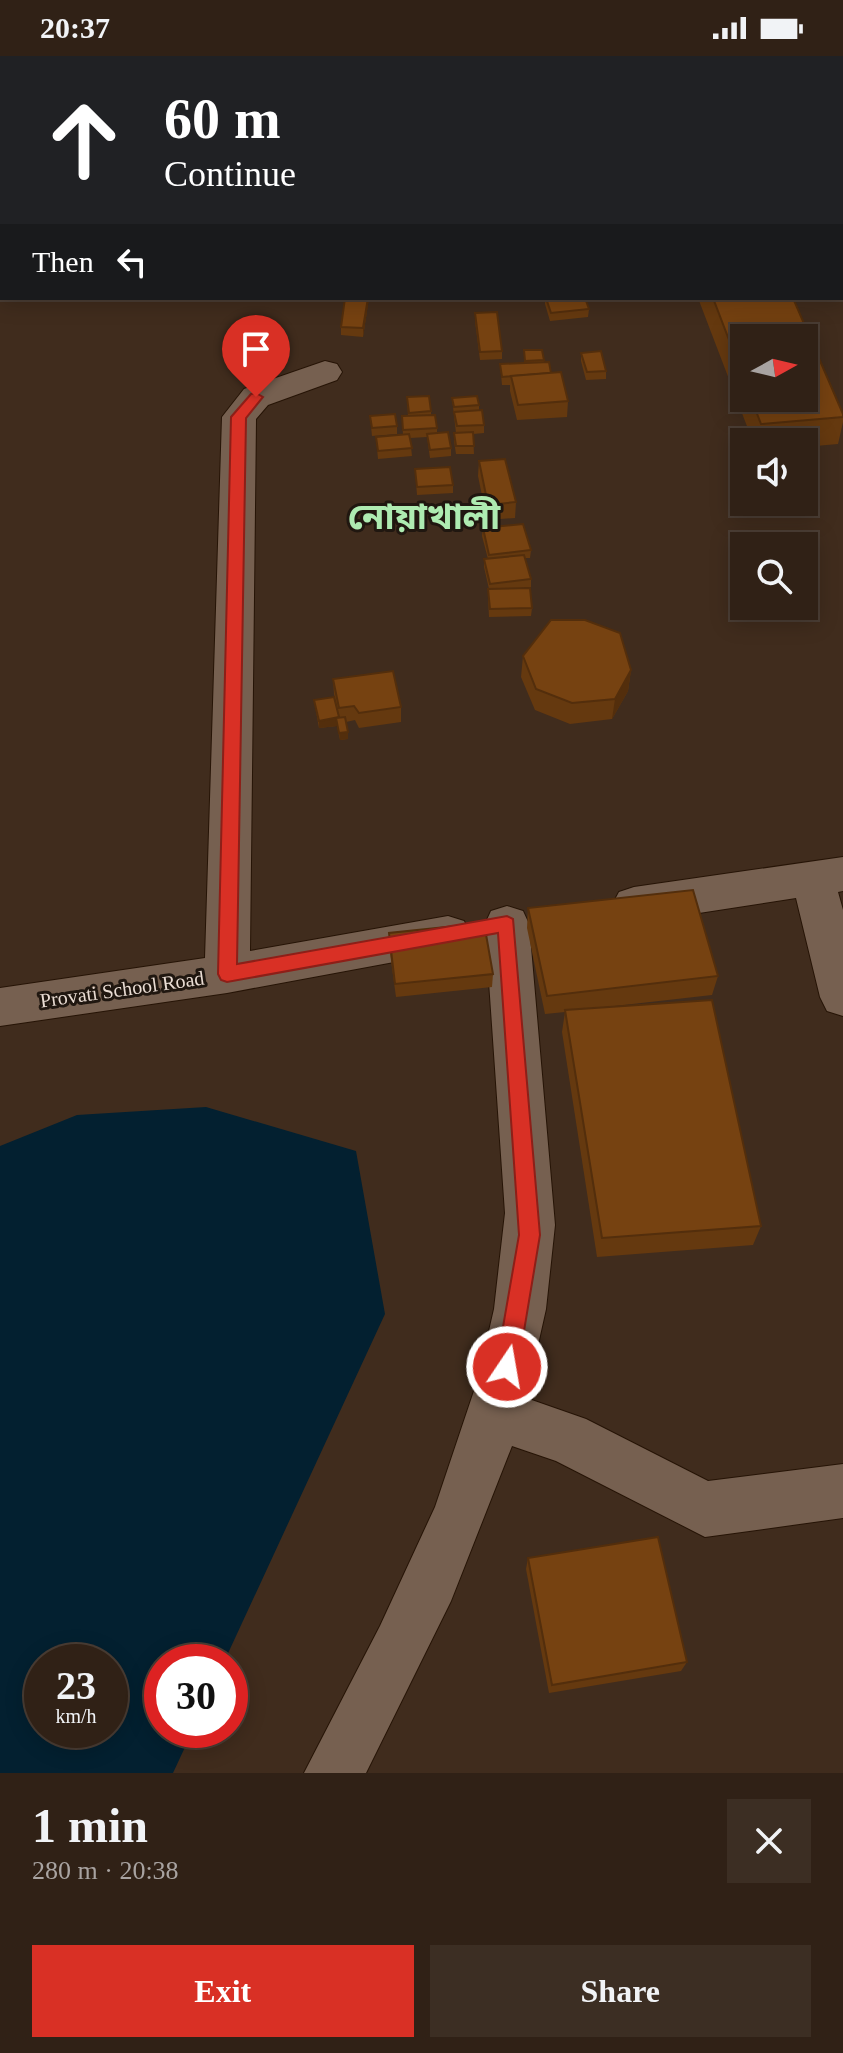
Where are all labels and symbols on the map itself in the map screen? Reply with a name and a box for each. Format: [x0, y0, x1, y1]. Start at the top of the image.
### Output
pin [222, 315, 290, 397]
north arrow [730, 324, 818, 412]
district label: নোয়াখালী [348, 496, 501, 537]
street label: Provati School Road [39, 967, 205, 1011]
position arrow [465, 1325, 549, 1409]
speed limit sign: 30 [144, 1644, 248, 1748]

